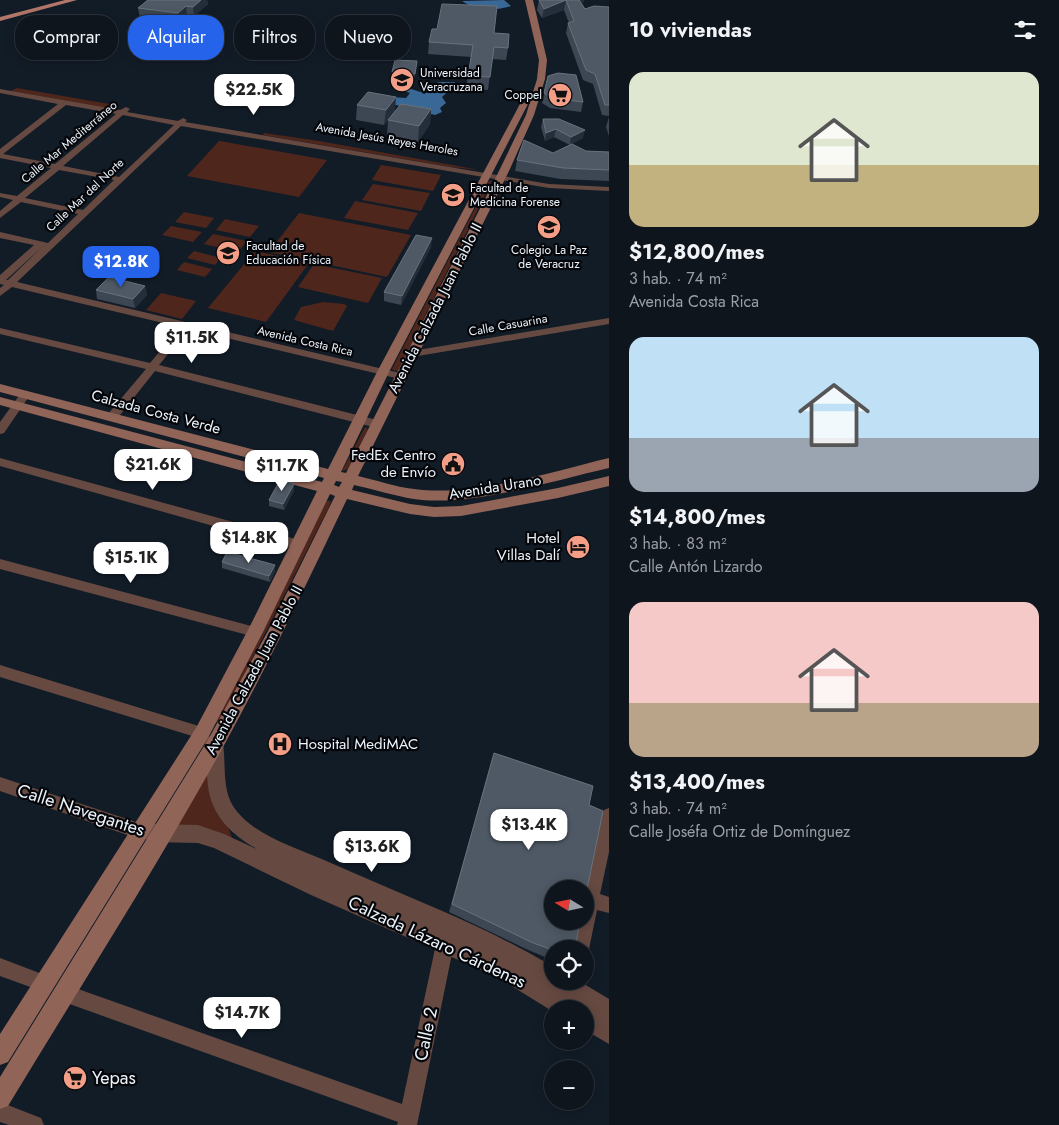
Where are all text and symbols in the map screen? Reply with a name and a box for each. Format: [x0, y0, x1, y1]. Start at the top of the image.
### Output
chip: Comprar [15, 15, 118, 60]
chip: Alquilar [128, 15, 224, 60]
chip: Filtros [234, 15, 315, 60]
chip: Nuevo [325, 15, 411, 60]
text: 10 viviendas [629, 15, 752, 45]
icon: filters [1011, 16, 1039, 44]
place label: Universidad Veracruzana [420, 64, 483, 96]
school or university icon: Universidad Veracruzana [389, 67, 415, 93]
pin: $22.5K [213, 74, 295, 116]
text: $22.5K [225, 78, 283, 101]
supermarket icon: Coppel [547, 82, 573, 108]
place label: Coppel [505, 86, 542, 104]
street label: Calle Mar Mediterráneo [17, 96, 121, 188]
icon: home [789, 105, 879, 195]
street label: Avenida Jesús Reyes Heroles [314, 118, 460, 160]
street label: Calle Mar del Norte [42, 154, 128, 236]
place label: Facultad de Medicina Forense [470, 179, 560, 211]
school or university icon: Facultad de Medicina Forense [440, 182, 466, 208]
school or university icon: Colegio La Paz de Veracruz [536, 214, 562, 240]
street label: Avenida Calzada Juan Pablo II [382, 219, 488, 397]
place label: Facultad de Educación Física [246, 237, 331, 269]
text: $12,800/mes [629, 237, 764, 267]
school or university icon: Facultad de Educación Física [215, 240, 241, 266]
place label: Colegio La Paz de Veracruz [511, 241, 588, 273]
pin: $12.8K [80, 246, 162, 288]
text: $12.8K [94, 250, 148, 273]
text: 3 hab. · 74 m² [629, 267, 727, 290]
text: Avenida Costa Rica [629, 290, 759, 313]
street label: Calle Casuarina [467, 309, 549, 341]
street label: Avenida Costa Rica [255, 321, 355, 361]
pin: $11.5K [151, 322, 233, 364]
text: $11.5K [166, 326, 218, 349]
icon: home [789, 370, 879, 460]
street label: Calzada Costa Verde [89, 384, 223, 440]
place label: FedEx Centro de Envío [351, 444, 436, 483]
pin: $21.6K [112, 448, 194, 491]
pin: $11.7K [241, 450, 323, 492]
public building icon: FedEx Centro de Envío [440, 451, 466, 477]
text: $21.6K [125, 453, 181, 476]
text: $11.7K [256, 454, 308, 477]
street label: Avenida Urano [447, 469, 543, 505]
text: $14,800/mes [629, 502, 765, 532]
pin: $14.8K [208, 522, 290, 564]
text: $14.8K [221, 526, 277, 549]
place label: Hotel Villas Dalí [497, 527, 561, 566]
text: 3 hab. · 83 m² [629, 532, 726, 555]
hotel icon: Hotel Villas Dalí [565, 534, 591, 560]
pin: $15.1K [90, 542, 172, 584]
text: $15.1K [105, 546, 157, 569]
text: Calle Antón Lizardo [629, 555, 763, 578]
street label: Avenida Calzada Juan Pablo II [200, 582, 308, 758]
icon: home [789, 635, 879, 725]
hospital icon: Hospital MediMAC [267, 731, 293, 757]
place label: Hospital MediMAC [298, 733, 418, 755]
text: $13,400/mes [629, 767, 765, 797]
street label: Calle Navegantes [14, 777, 148, 843]
text: 3 hab. · 74 m² [629, 797, 727, 820]
pin: $13.4K [488, 808, 570, 851]
text: $13.4K [501, 813, 557, 836]
text: Calle Joséfa Ortiz de Domínguez [629, 820, 850, 843]
pin: $13.6K [331, 830, 413, 873]
text: $13.6K [345, 835, 399, 858]
north arrow [544, 880, 594, 930]
map controls [544, 880, 594, 1110]
street label: Calzada Lázaro Cárdenas [344, 889, 530, 995]
button: locate [544, 940, 594, 990]
pin: $14.7K [201, 996, 283, 1039]
button: + [544, 1000, 594, 1050]
text: $14.7K [214, 1001, 270, 1024]
street label: Calle 2 [408, 1005, 444, 1063]
button: − [544, 1060, 594, 1110]
supermarket icon: Yepas [62, 1065, 88, 1091]
place label: Yepas [92, 1065, 136, 1091]

